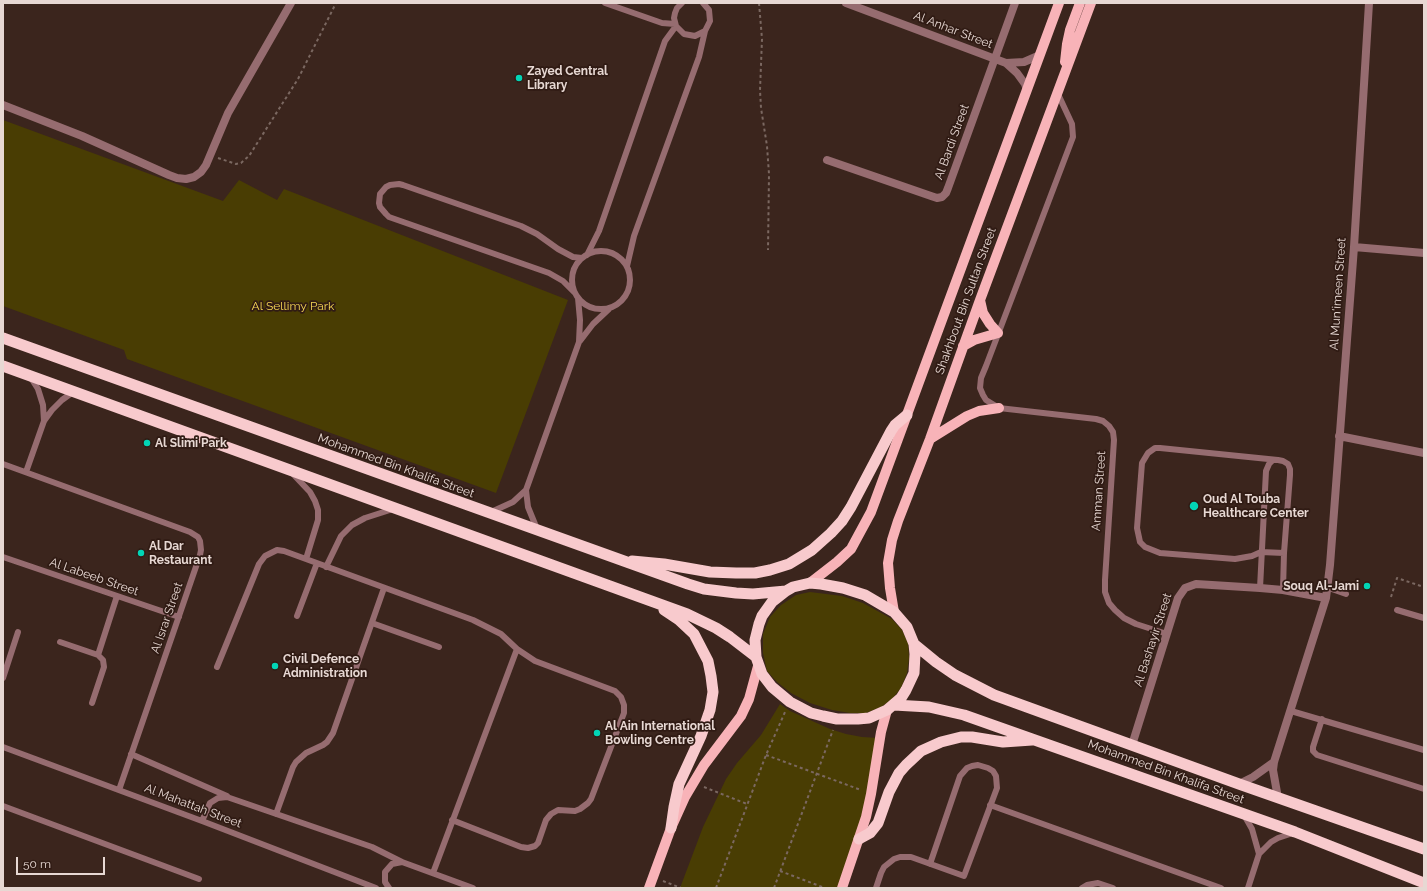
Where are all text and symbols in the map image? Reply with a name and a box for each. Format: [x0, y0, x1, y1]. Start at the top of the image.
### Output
street label: Al Anhar Street [911, 8, 995, 52]
place label: Zayed Central Library [527, 64, 608, 92]
marker: Zayed Central Library [514, 73, 524, 83]
street label: Al Bardi Street [932, 102, 972, 182]
street label: Shakhbout Bin Sultan Street [933, 226, 999, 376]
street label: Al Mun'imeen Street [1327, 237, 1349, 351]
park label: Al Sellimy Park [252, 299, 334, 313]
street label: Mohammed Bin Khalifa Street [316, 431, 476, 501]
place label: Al Slimi Park [155, 436, 227, 450]
marker: Al Slimi Park [142, 438, 152, 448]
street label: Amman Street [1089, 451, 1109, 531]
place label: Oud Al Touba Healthcare Center [1203, 492, 1309, 520]
marker: Oud Al Touba Healthcare Center [1188, 500, 1200, 512]
place label: Al Dar Restaurant [149, 539, 212, 567]
marker: Al Dar Restaurant [136, 548, 146, 558]
street label: Al Labeeb Street [48, 555, 140, 599]
place label: Souq Al-Jami [1283, 579, 1359, 593]
street label: Al Israr Street [148, 580, 186, 656]
marker: Souq Al-Jami [1362, 581, 1372, 591]
street label: Al Bashayir Street [1131, 591, 1175, 689]
place label: Civil Defence Administration [283, 652, 367, 680]
marker: Civil Defence Administration [270, 661, 280, 671]
place label: Al Ain International Bowling Centre [605, 719, 715, 747]
marker: Al Ain International Bowling Centre [592, 728, 602, 738]
street label: Mohammed Bin Khalifa Street [1086, 737, 1246, 807]
street label: Al Mahattah Street [142, 781, 244, 831]
scale bar [18, 849, 107, 875]
text: 50 m [23, 857, 51, 871]

